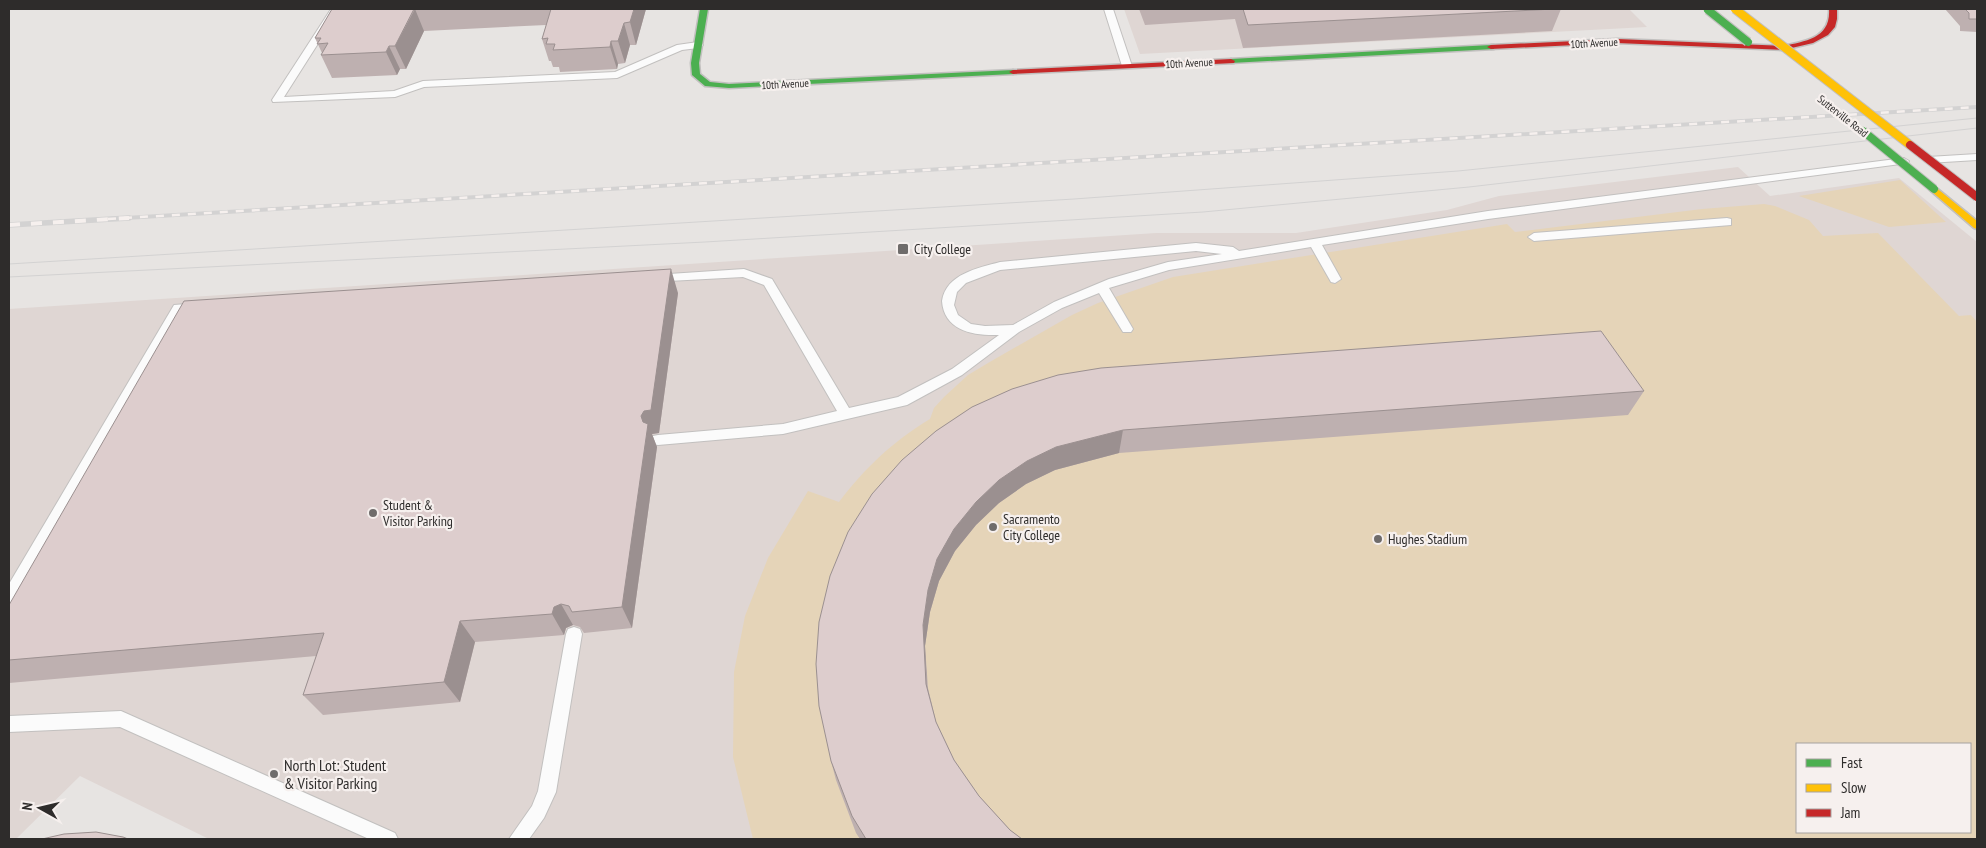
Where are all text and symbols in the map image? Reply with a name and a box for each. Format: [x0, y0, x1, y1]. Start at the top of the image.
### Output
street label: 10th Avenue [1570, 35, 1619, 51]
street label: 10th Avenue [1165, 55, 1214, 71]
street label: 10th Avenue [761, 76, 810, 92]
street label: Sutterville Road [1815, 92, 1871, 140]
place label: City College [914, 240, 971, 258]
marker: City College [896, 242, 910, 256]
place label: Student & Visitor Parking [382, 496, 453, 530]
marker: Student & Visitor Parking [367, 507, 379, 519]
place label: Sacramento City College [1003, 510, 1060, 544]
marker: Sacramento City College [987, 521, 999, 533]
place label: Hughes Stadium [1388, 530, 1467, 548]
marker: Hughes Stadium [1372, 533, 1384, 545]
legend [1796, 743, 1971, 833]
text: Fast [1841, 753, 1862, 772]
place label: North Lot: Student & Visitor Parking [284, 755, 387, 793]
marker: North Lot: Student & Visitor Parking [268, 768, 280, 780]
text: Slow [1841, 778, 1866, 797]
north arrow [15, 783, 65, 833]
text: N [18, 801, 37, 811]
text: Jam [1840, 803, 1860, 822]

